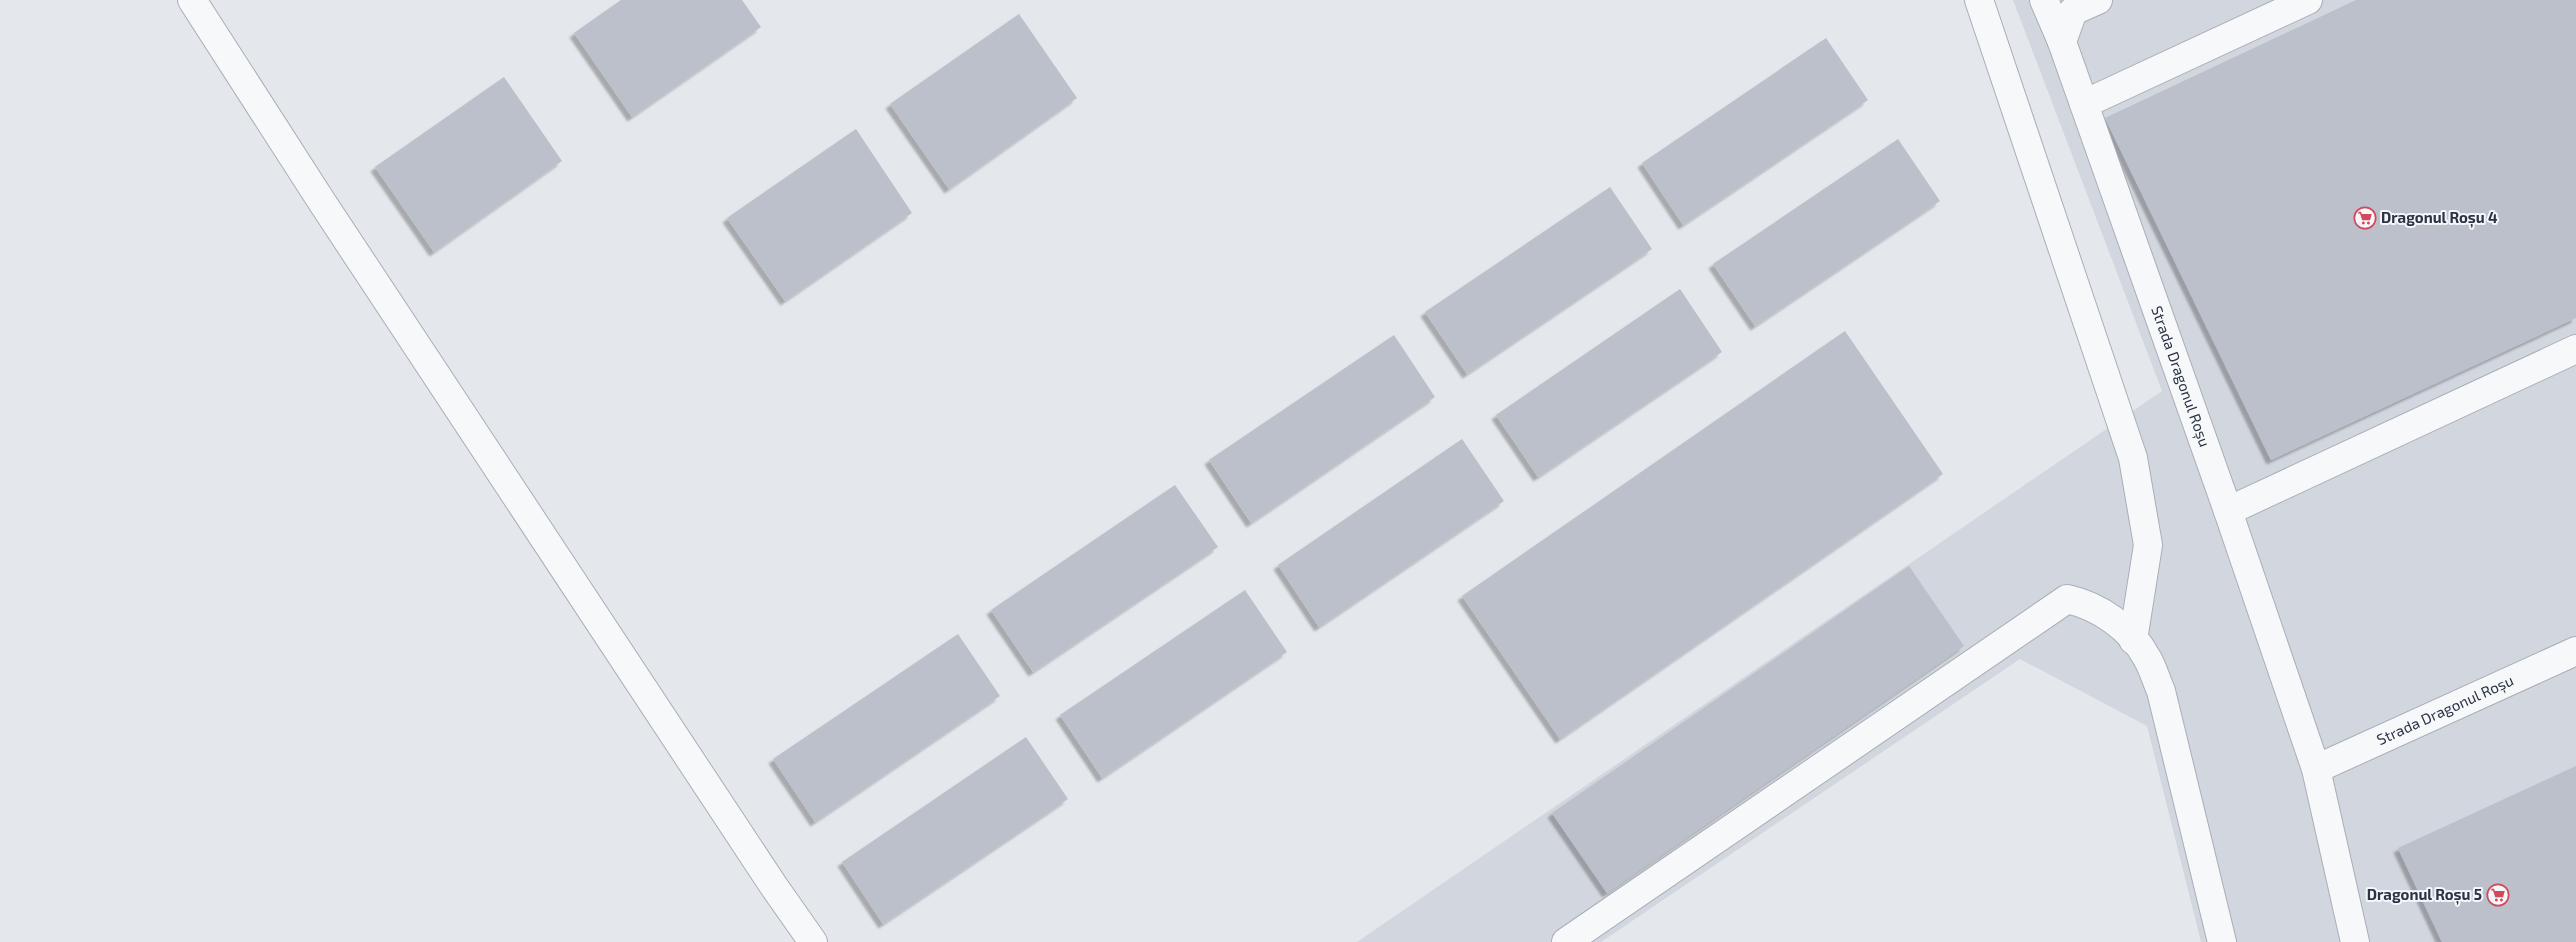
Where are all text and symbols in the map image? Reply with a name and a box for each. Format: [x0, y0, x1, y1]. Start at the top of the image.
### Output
supermarket icon: Dragonul Roșu 4 [2353, 206, 2377, 230]
place label: Dragonul Roșu 4 [2381, 208, 2498, 228]
street label: Strada Dragonul Roșu [2148, 303, 2215, 449]
street label: Strada Dragonul Roșu [2374, 671, 2516, 748]
supermarket icon: Dragonul Roșu 5 [2486, 883, 2510, 907]
place label: Dragonul Roșu 5 [2367, 885, 2482, 905]

